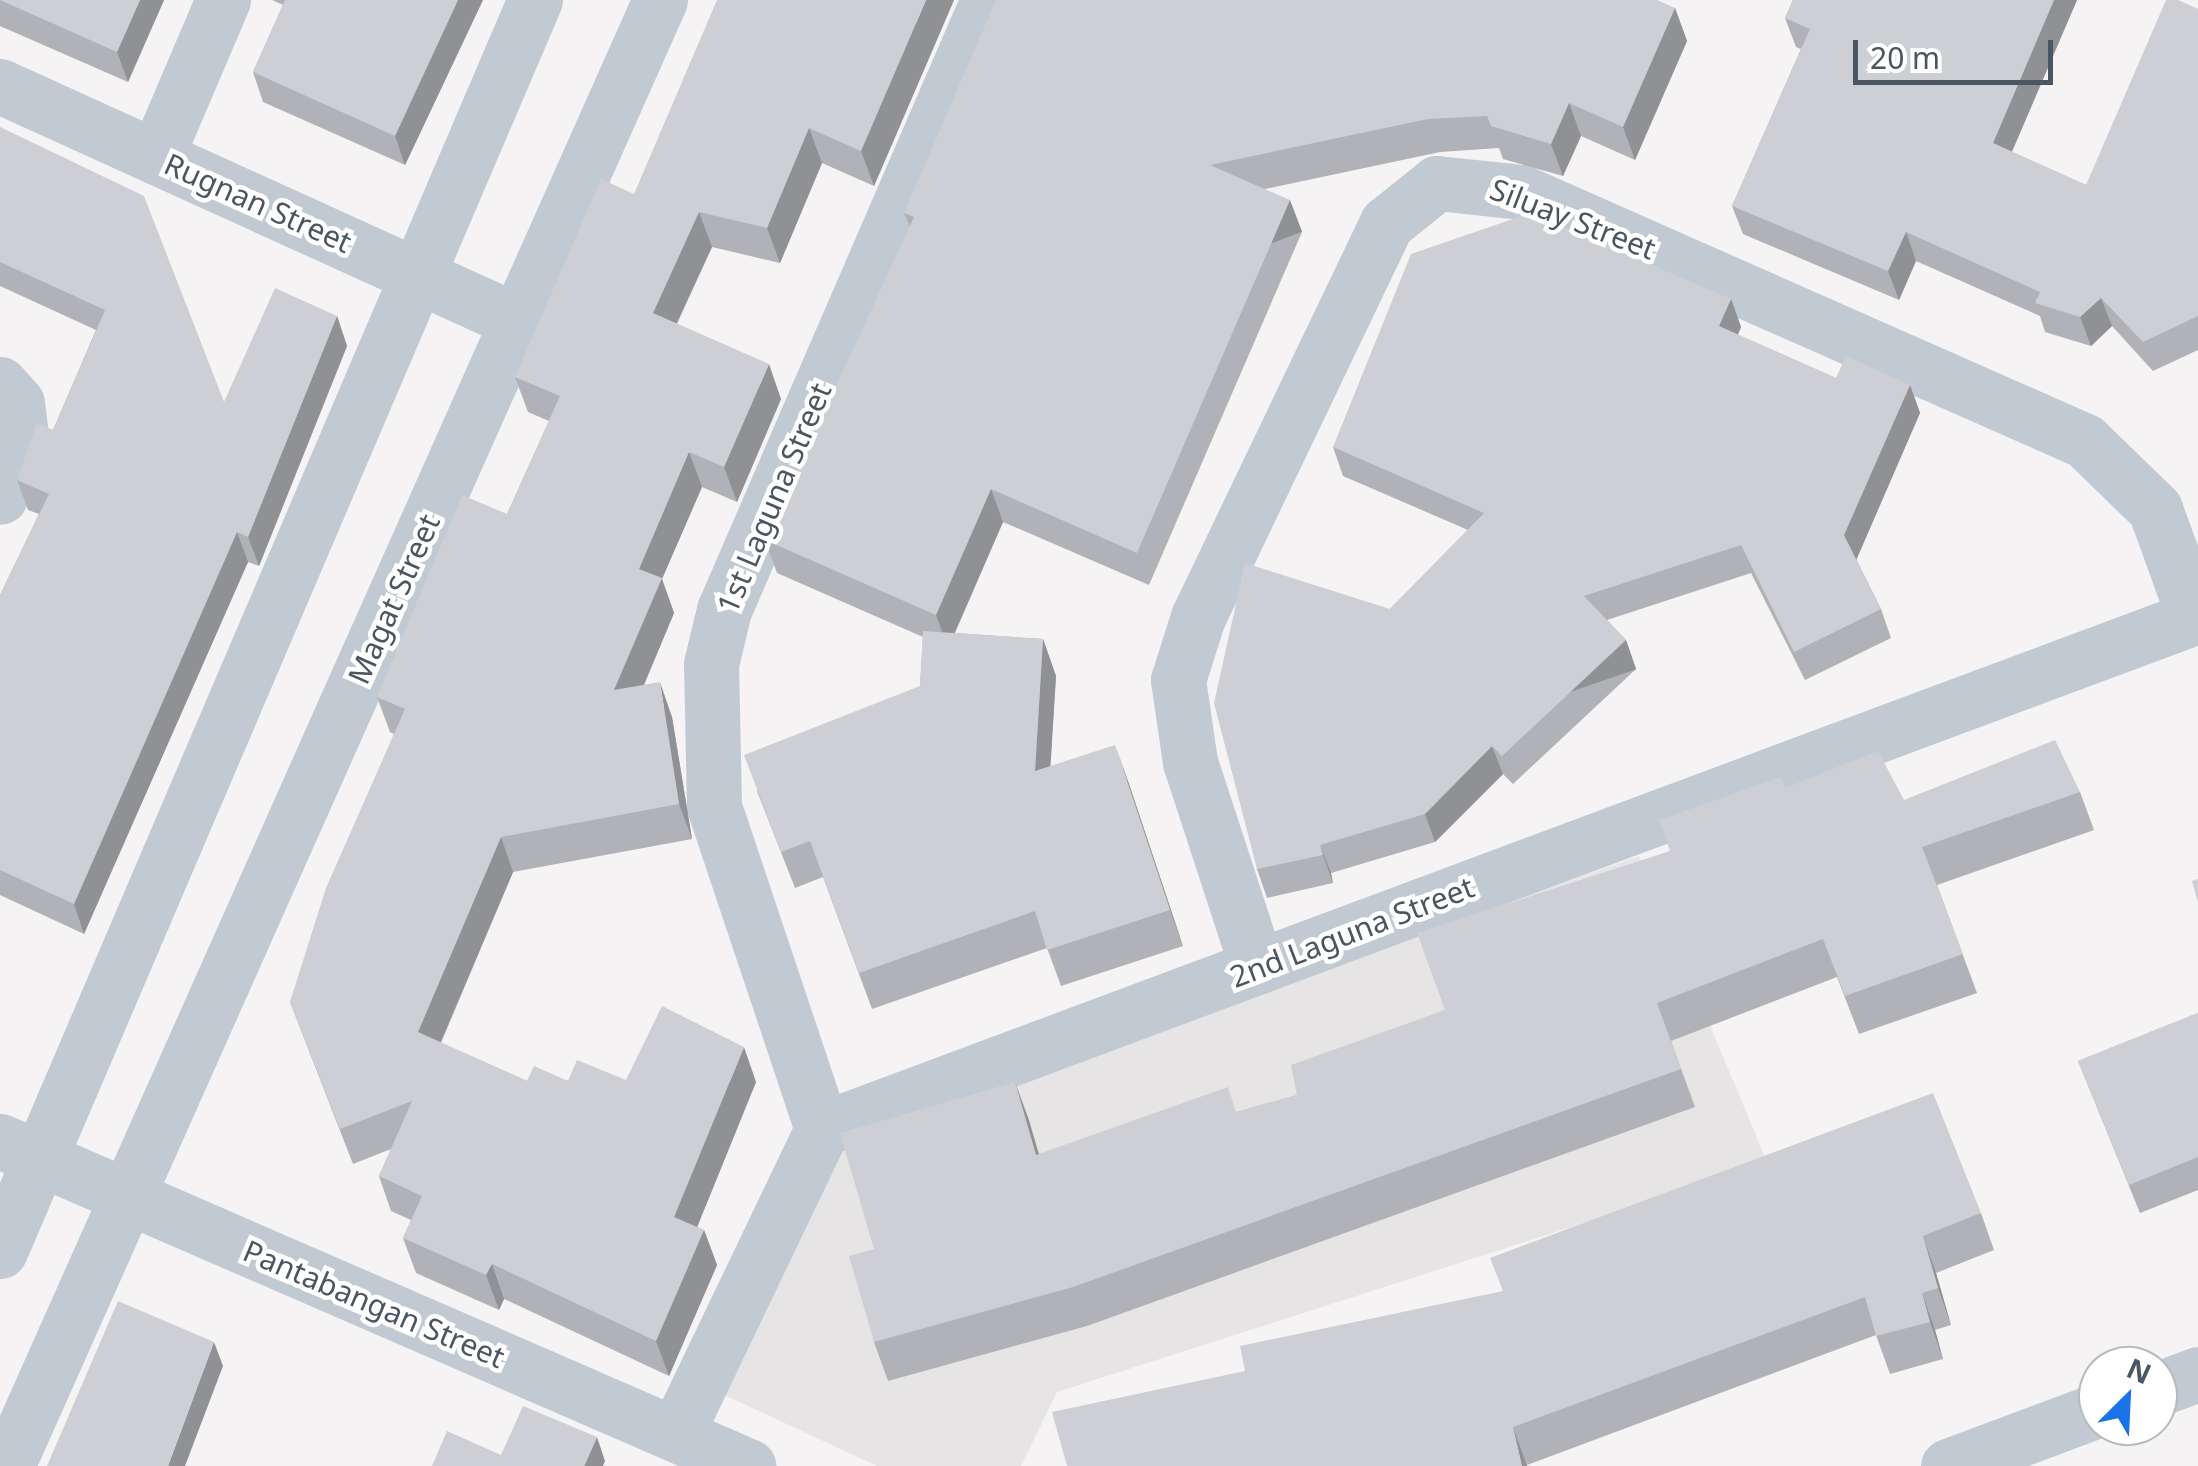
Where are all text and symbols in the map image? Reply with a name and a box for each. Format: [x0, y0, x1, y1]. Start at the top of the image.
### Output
scale bar [1858, 20, 2058, 82]
text: 20 m [1870, 37, 1940, 78]
street label: Rugnan Street [159, 146, 357, 260]
street label: Siluay Street [1485, 171, 1661, 267]
street label: 1st Laguna Street [709, 377, 839, 619]
street label: Magat Street [341, 509, 447, 689]
street label: 2nd Laguna Street [1225, 869, 1479, 995]
street label: Pantabangan Street [238, 1233, 510, 1375]
north arrow [2078, 1346, 2178, 1446]
text: N [2121, 1348, 2158, 1392]

